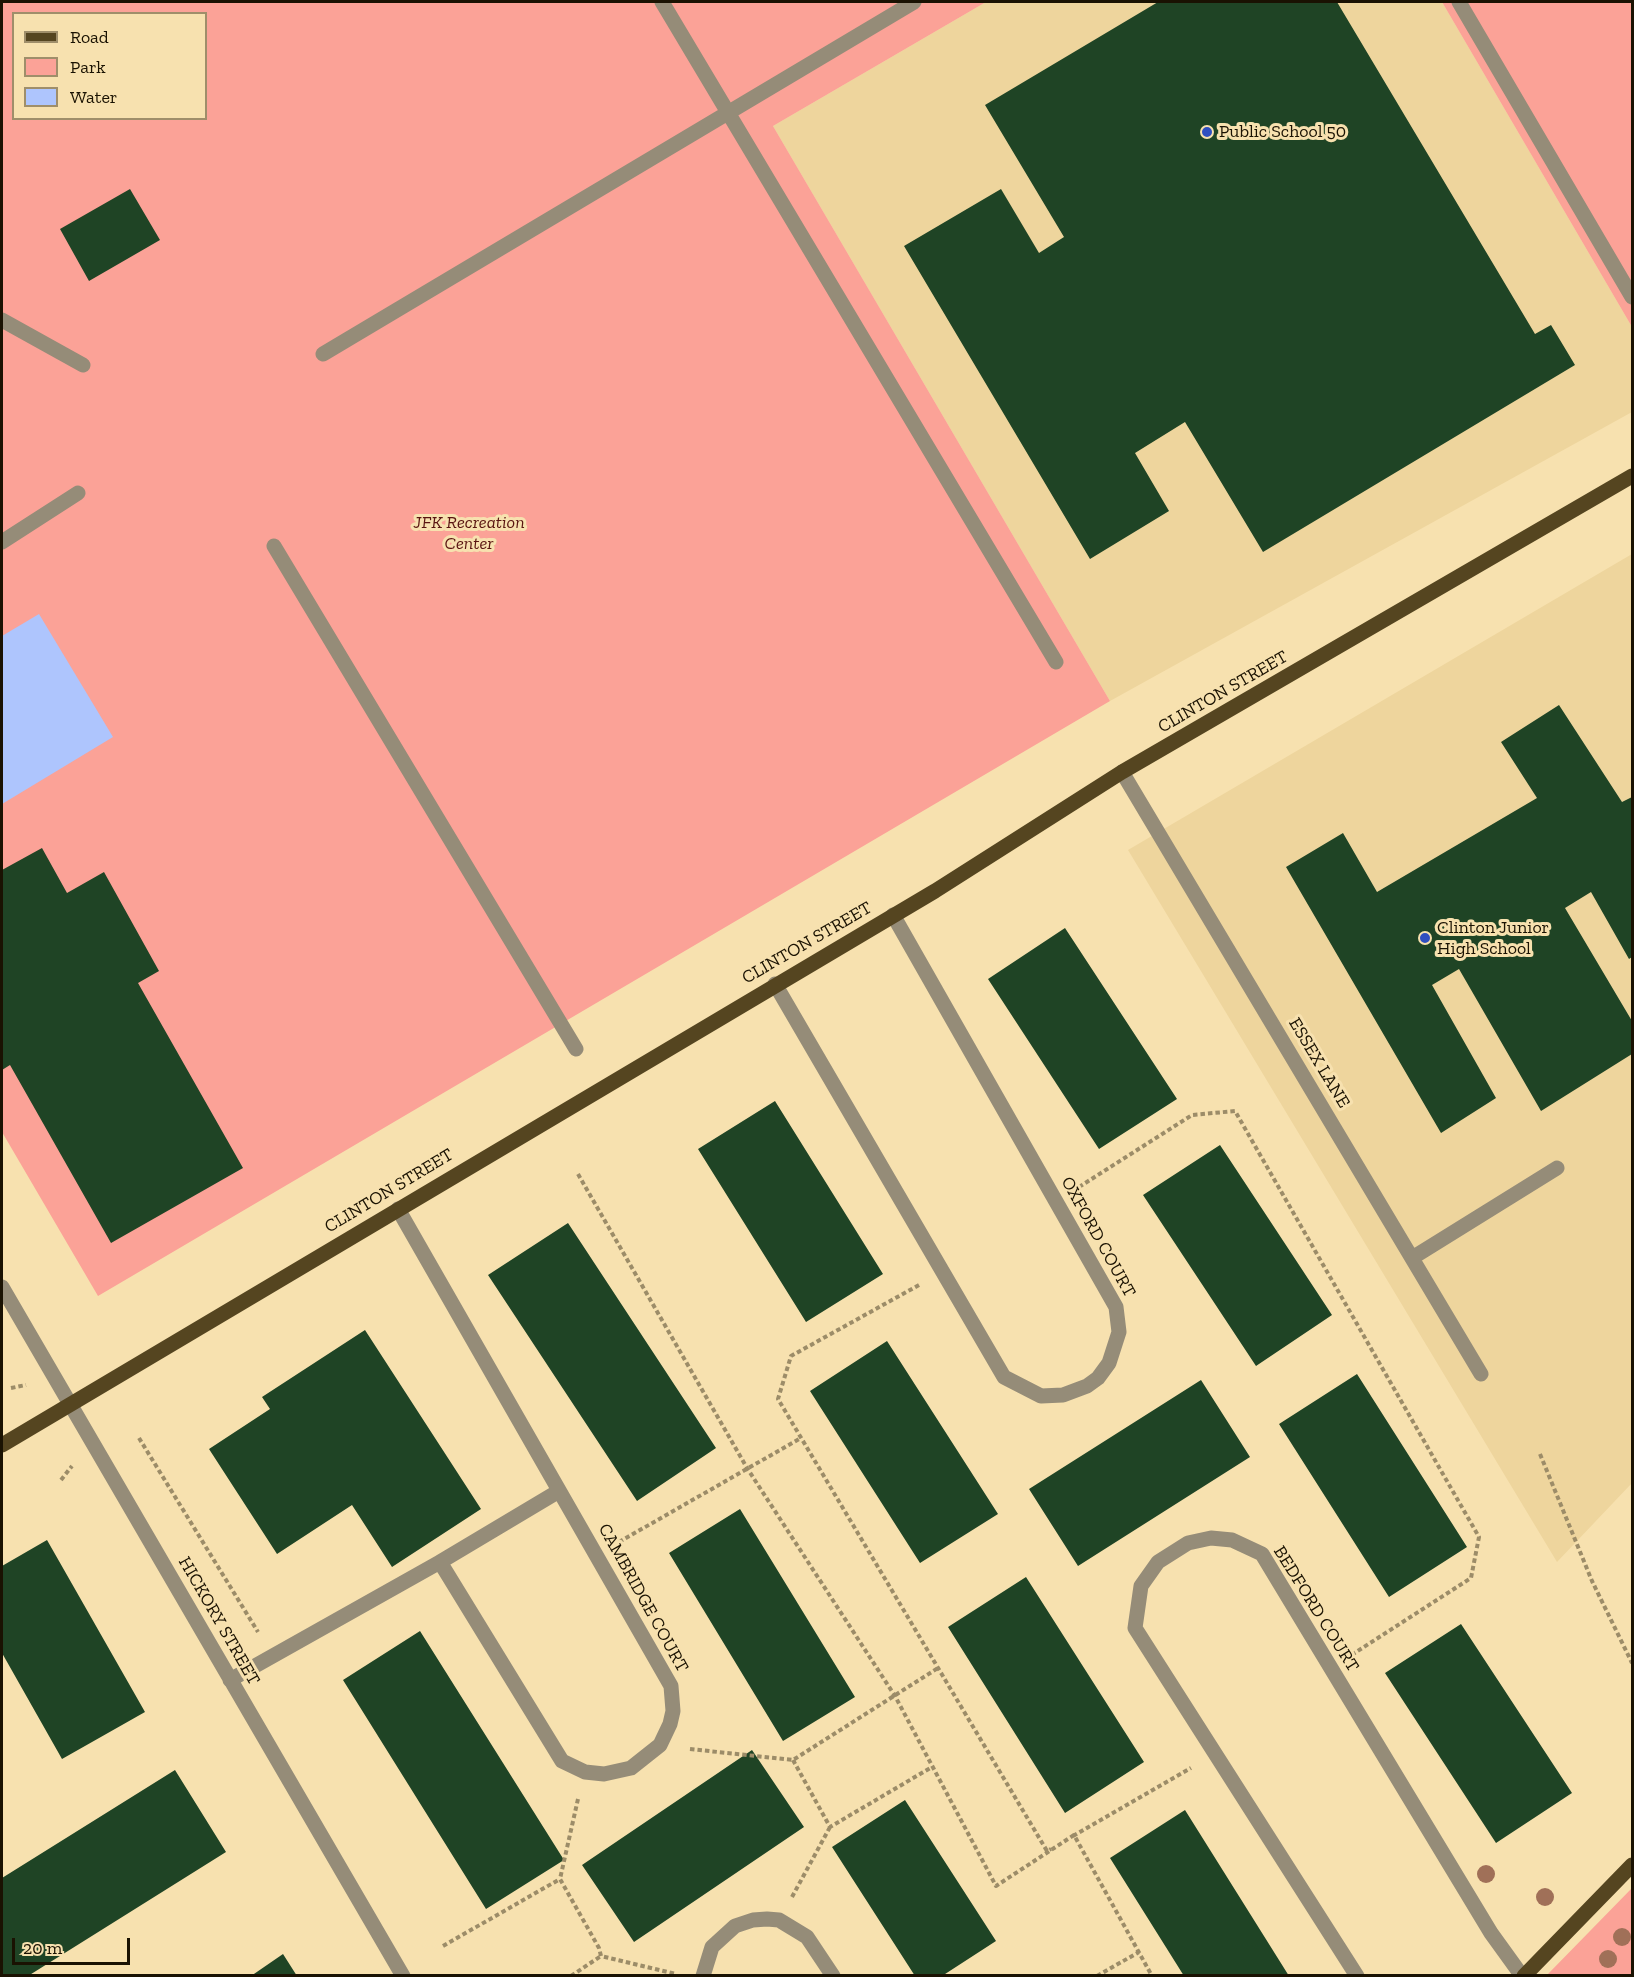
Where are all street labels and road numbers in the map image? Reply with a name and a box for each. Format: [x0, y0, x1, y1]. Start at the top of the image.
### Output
street label: CLINTON STREET [1154, 646, 1292, 738]
street label: CLINTON STREET [738, 897, 876, 989]
street label: ESSEX LANE [1284, 1014, 1354, 1112]
street label: CLINTON STREET [321, 1144, 457, 1238]
street label: OXFORD COURT [1056, 1173, 1140, 1301]
street label: CAMBRIDGE COURT [593, 1520, 693, 1676]
street label: BEDFORD COURT [1269, 1542, 1363, 1676]
street label: HICKORY STREET [173, 1553, 265, 1689]

